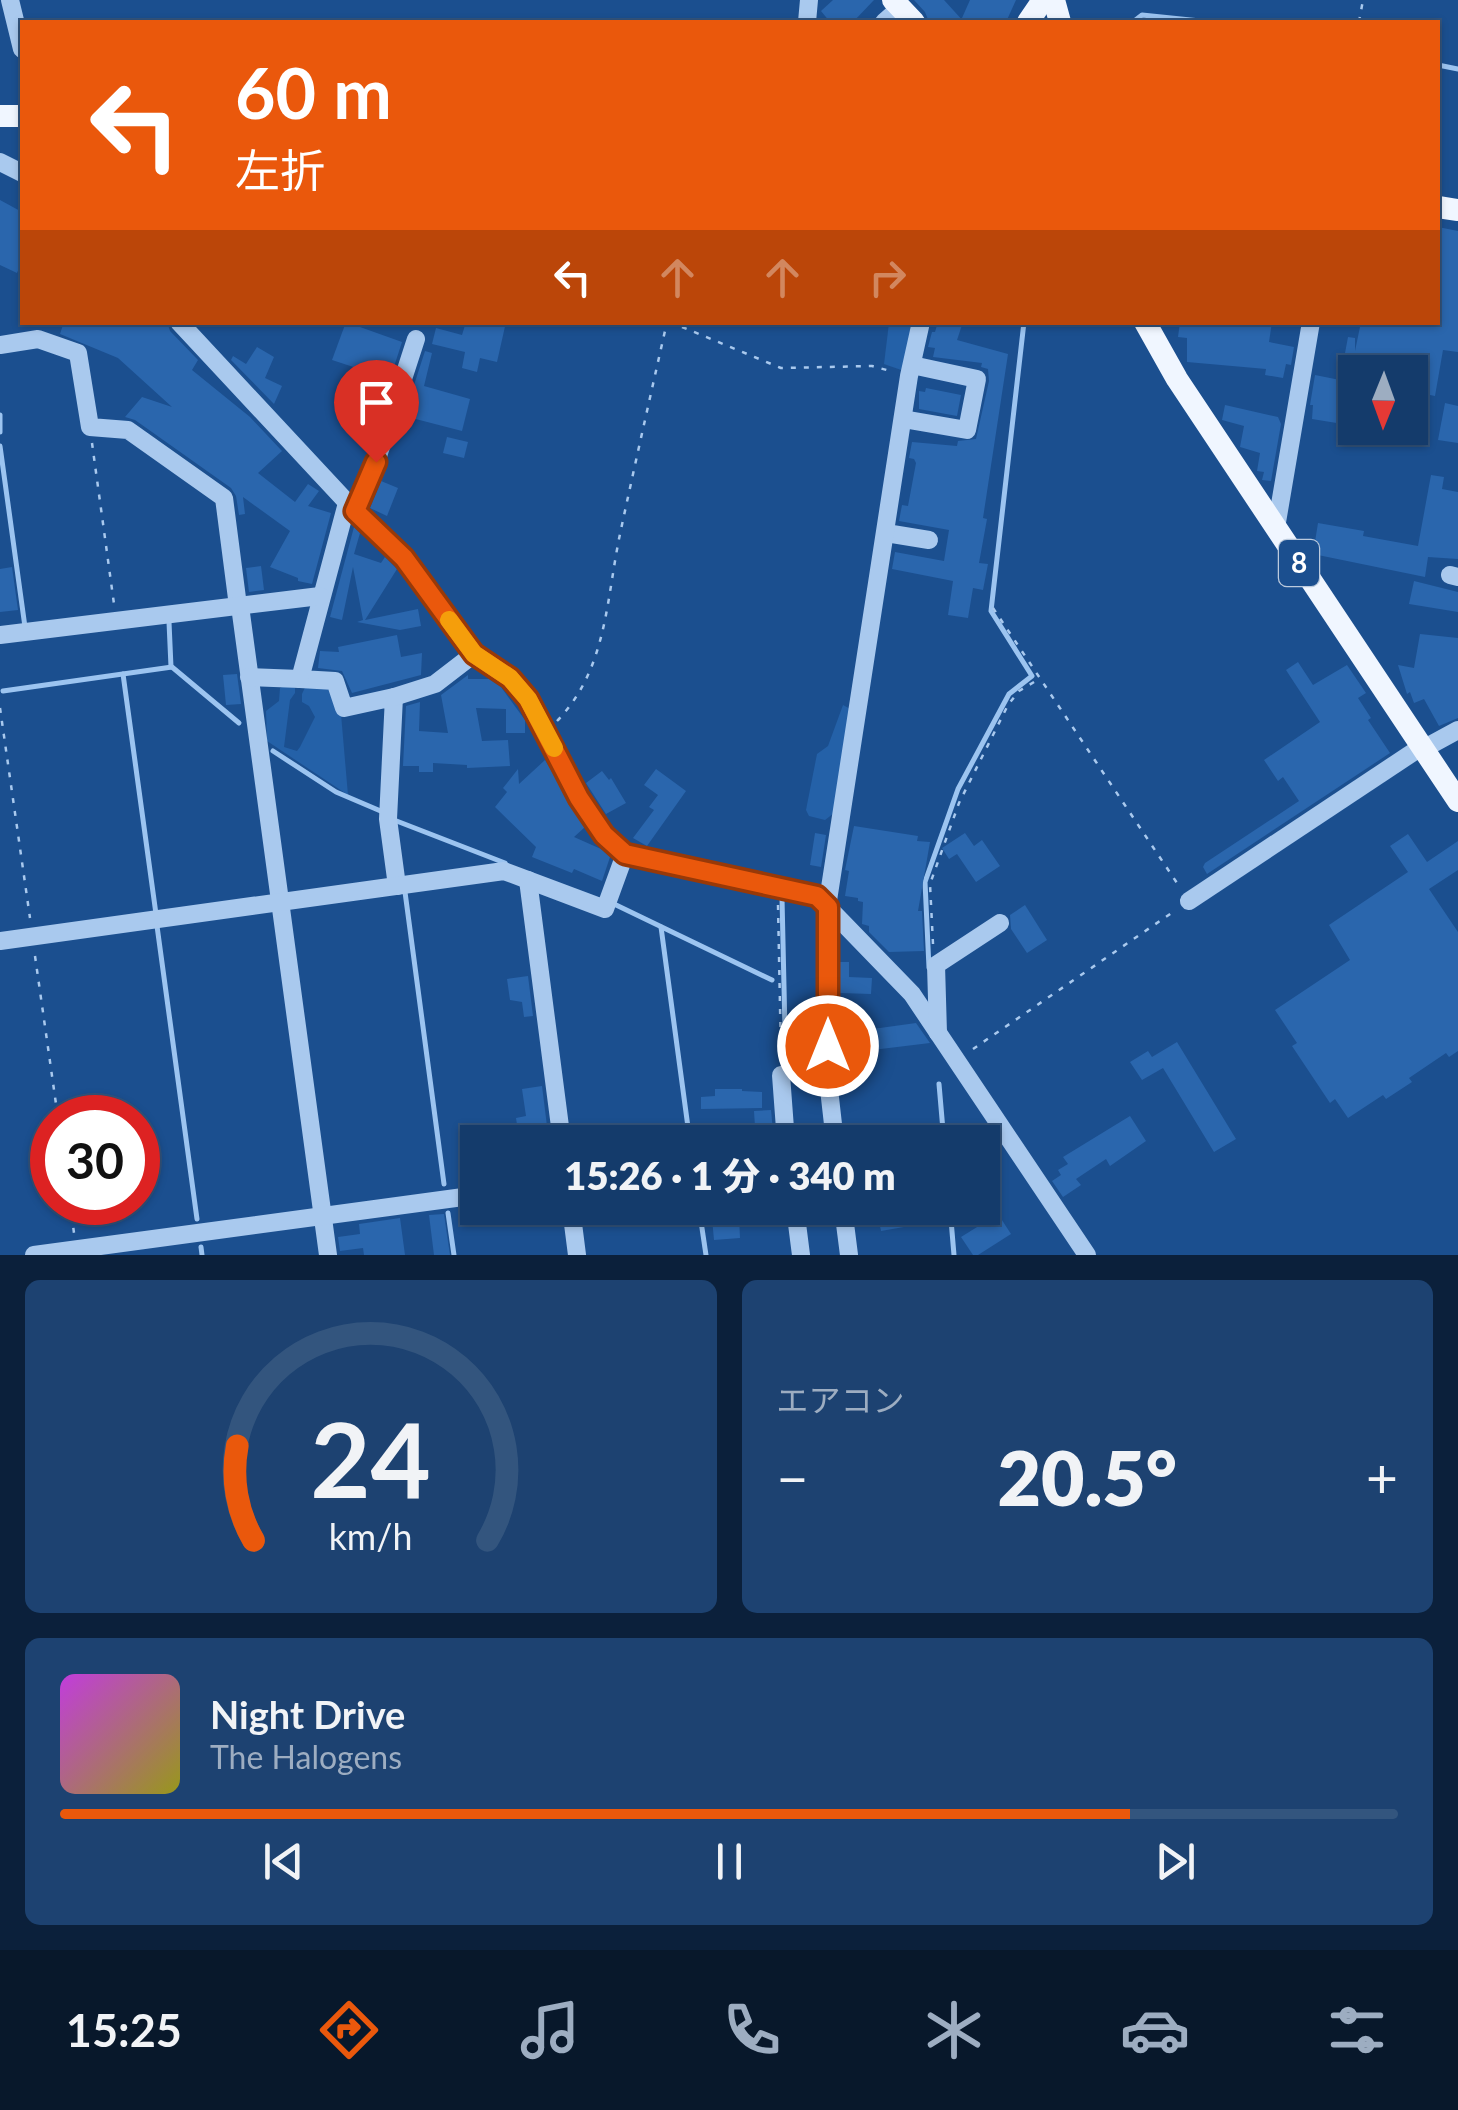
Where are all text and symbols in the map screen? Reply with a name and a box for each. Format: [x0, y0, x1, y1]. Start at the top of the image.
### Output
text: 60 m [235, 50, 392, 134]
icon: left [70, 60, 200, 190]
text: 左折 [235, 143, 325, 197]
icon: left [545, 250, 600, 305]
icon: ahead [650, 250, 705, 305]
icon: ahead [755, 250, 810, 305]
icon: right [860, 250, 915, 305]
north arrow [1338, 355, 1428, 445]
map controls [1338, 355, 1428, 445]
pin [334, 360, 419, 463]
icon: arrive [349, 375, 404, 430]
road number: 8 [1279, 540, 1319, 586]
position arrow [776, 994, 880, 1098]
speed limit sign: 30 [30, 1095, 160, 1225]
text: 15:26 · 1 分 · 340 m [564, 1152, 896, 1198]
text: エアコン [777, 1380, 905, 1419]
text: 24 [310, 1395, 431, 1520]
text: 20.5° [997, 1432, 1177, 1522]
text: − [777, 1444, 808, 1510]
text: + [1366, 1444, 1398, 1510]
text: km/h [329, 1515, 413, 1558]
text: Night Drive [210, 1691, 405, 1737]
text: The Halogens [210, 1737, 402, 1776]
icon: previous [256, 1834, 311, 1889]
icon: pause [702, 1834, 757, 1889]
icon: next [1148, 1834, 1203, 1889]
icon: directions [314, 1995, 384, 2065]
icon: music [515, 1995, 585, 2065]
icon: phone [717, 1995, 787, 2065]
icon: climate [919, 1995, 989, 2065]
icon: car [1120, 1995, 1190, 2065]
icon: filters [1322, 1995, 1392, 2065]
text: 15:25 [66, 2003, 182, 2057]

